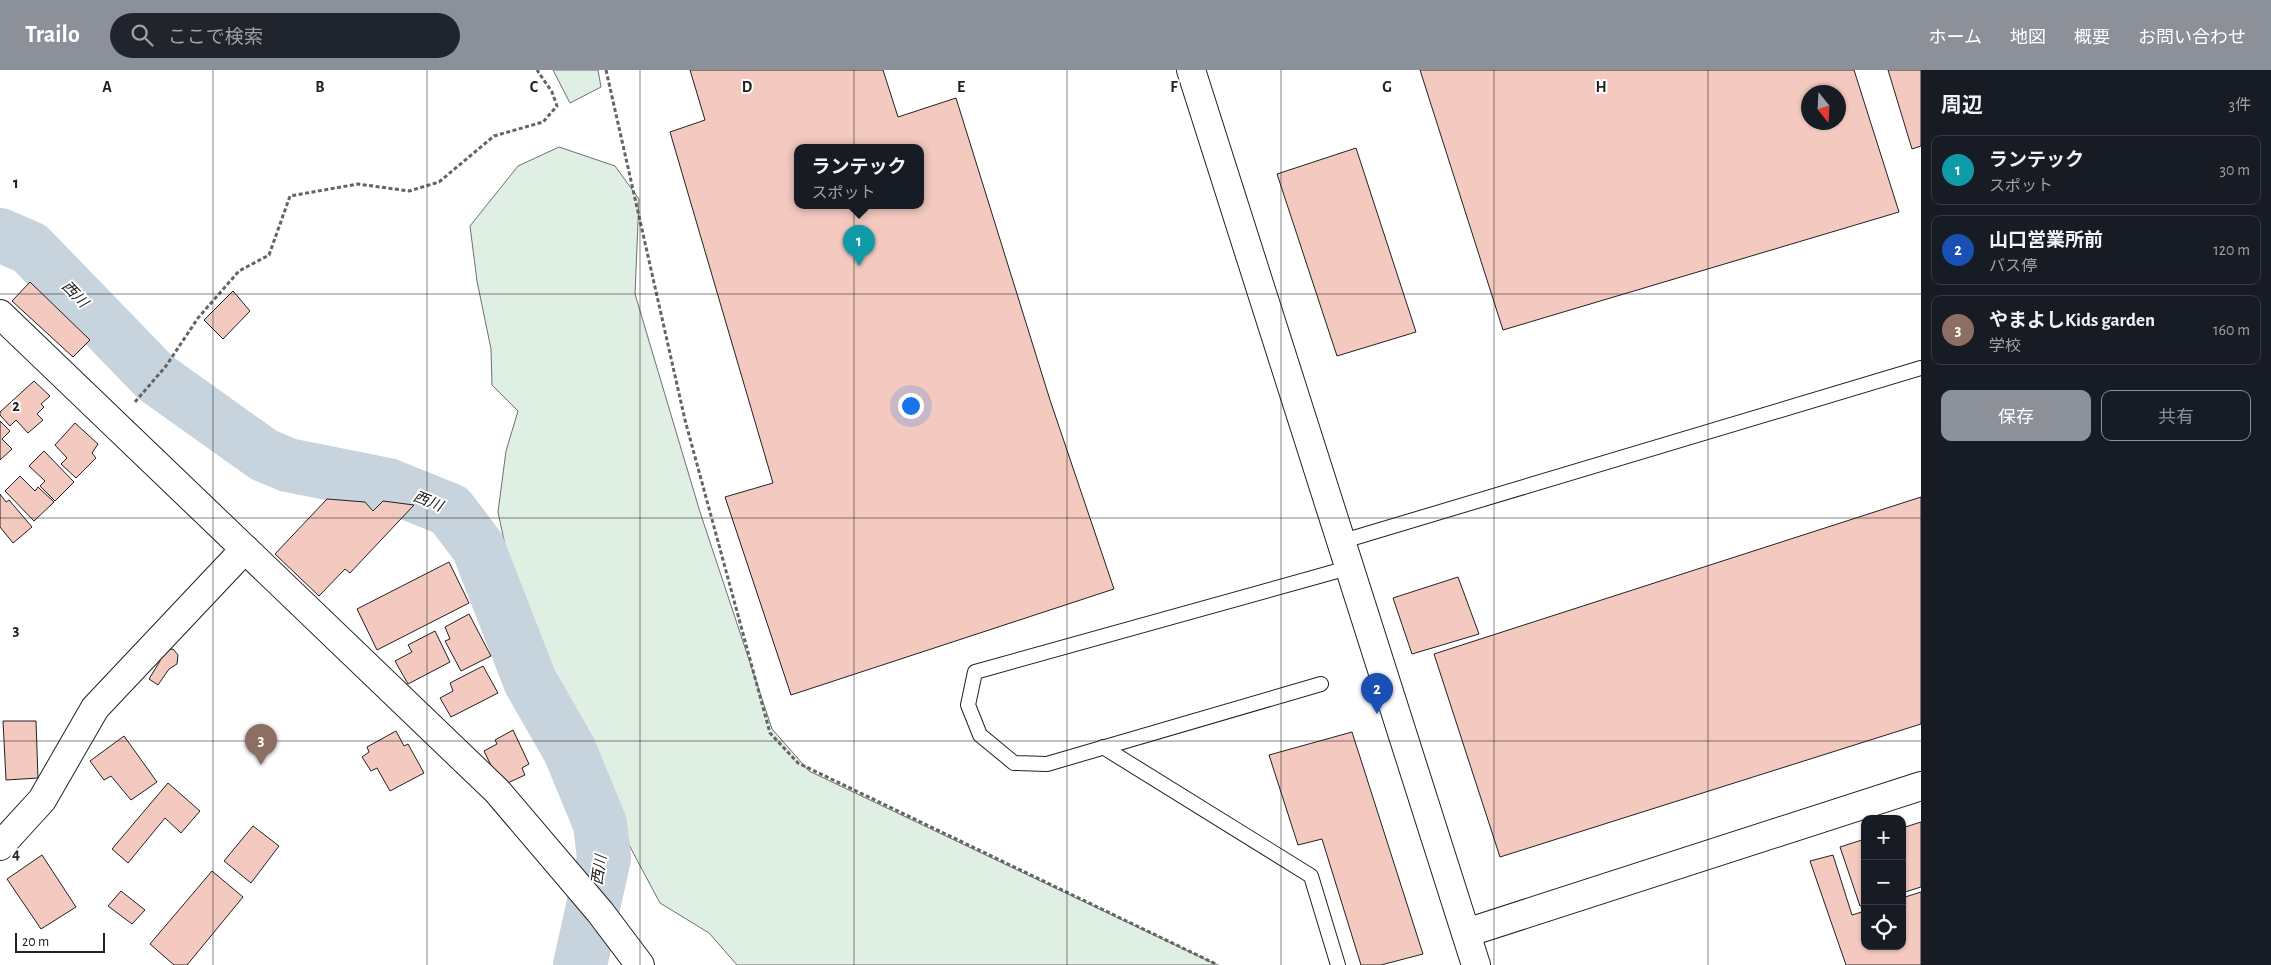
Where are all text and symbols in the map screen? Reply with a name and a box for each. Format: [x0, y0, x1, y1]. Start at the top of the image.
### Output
search box [110, 13, 460, 58]
icon: search [128, 21, 156, 49]
text: Trailo [25, 23, 80, 47]
text: ここで検索 [168, 28, 263, 47]
text: ホーム [1929, 29, 1982, 47]
text: 地図 [2010, 29, 2046, 47]
text: 概要 [2074, 29, 2110, 47]
text: お問い合わせ [2138, 29, 2246, 47]
text: A [102, 79, 112, 95]
text: B [315, 79, 325, 95]
text: C [530, 79, 539, 95]
text: D [742, 79, 753, 95]
text: E [957, 79, 965, 95]
text: F [1170, 79, 1178, 95]
text: G [1382, 79, 1392, 95]
text: H [1595, 79, 1607, 95]
north arrow [1801, 85, 1846, 130]
text: 周辺 [1941, 95, 1983, 116]
text: 3件 [2228, 97, 2251, 113]
popup [794, 144, 924, 209]
text: ランテック [1989, 151, 2084, 170]
text: ランテック [811, 158, 907, 177]
text: 1 [1955, 162, 1961, 178]
text: 30 m [2220, 162, 2250, 178]
text: 1 [13, 175, 19, 191]
text: スポット [1989, 178, 2053, 194]
text: スポット [811, 185, 876, 201]
pin: 1 [843, 225, 875, 266]
text: 山口営業所前 [1989, 231, 2103, 250]
text: 2 [1954, 242, 1962, 258]
text: 120 m [2213, 242, 2250, 258]
text: バス停 [1989, 258, 2037, 274]
water label: 西川 [59, 278, 92, 312]
text: やまよしKids garden [1989, 311, 2155, 330]
text: 3 [1955, 322, 1961, 338]
text: 160 m [2213, 322, 2250, 338]
text: 学校 [1989, 338, 2021, 354]
button: 保存 [1941, 390, 2091, 441]
button: 共有 [2101, 390, 2251, 441]
your location [898, 393, 924, 419]
text: 2 [12, 398, 20, 414]
water label: 西川 [411, 489, 446, 515]
text: 3 [13, 622, 20, 638]
pin: 2 [1361, 673, 1393, 714]
pin: 3 [245, 724, 277, 765]
map controls [1861, 815, 1906, 950]
button: + [1861, 815, 1906, 860]
text: 4 [12, 846, 20, 862]
water label: 西川 [590, 852, 609, 886]
button: − [1861, 860, 1906, 905]
button: locate [1861, 905, 1906, 950]
scale bar [15, 930, 105, 953]
text: 20 m [22, 935, 49, 949]

